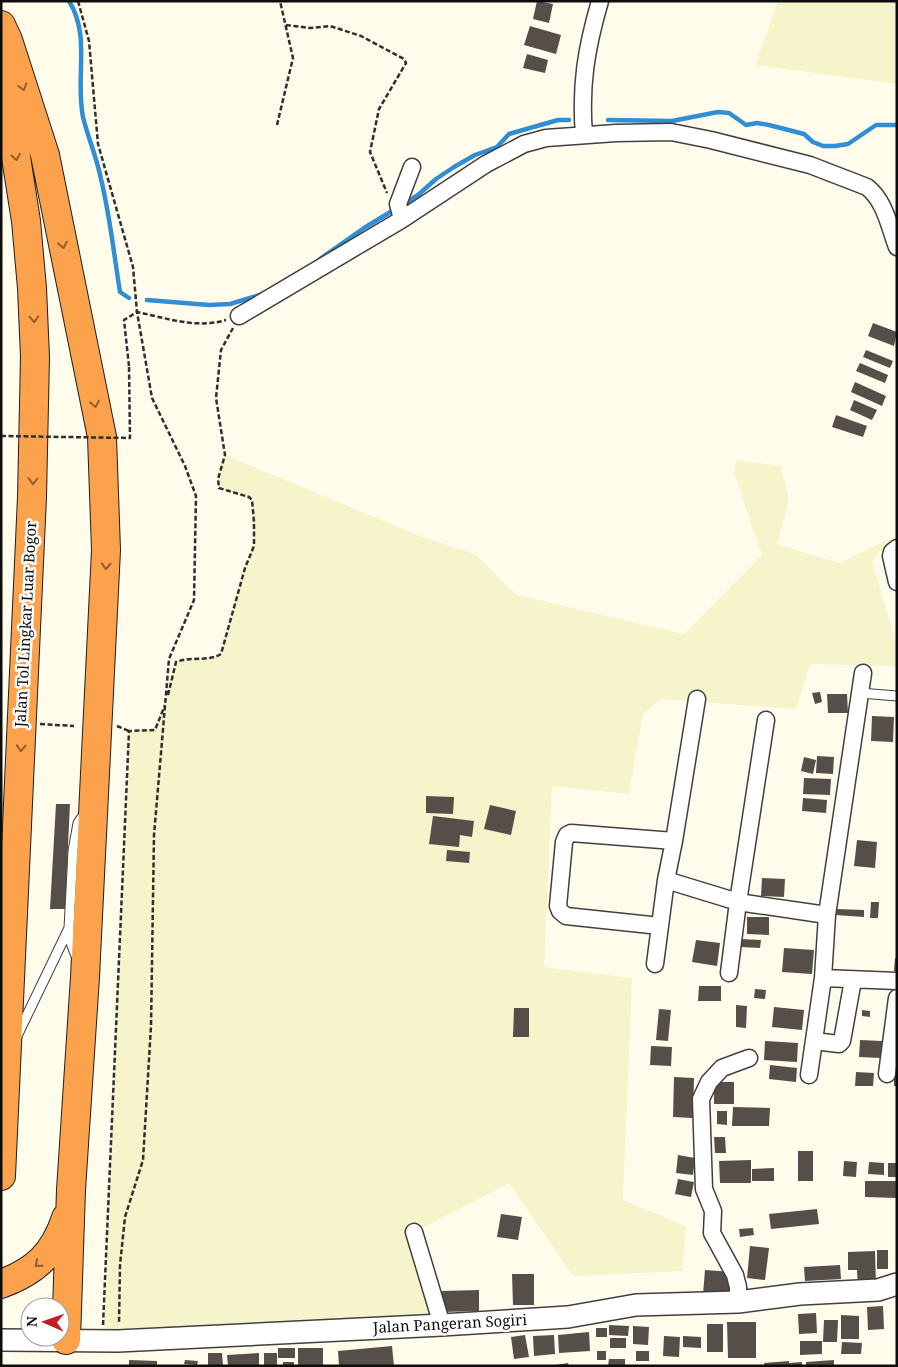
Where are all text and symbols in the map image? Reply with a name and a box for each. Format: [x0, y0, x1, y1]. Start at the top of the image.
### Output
one-way arrow [18, 83, 28, 91]
one-way arrow [11, 153, 21, 161]
one-way arrow [57, 240, 68, 249]
one-way arrow [28, 315, 39, 323]
one-way arrow [90, 399, 100, 408]
one-way arrow [27, 477, 38, 485]
street label: Jalan Tol Lingkar Luar Bogor [10, 520, 40, 729]
one-way arrow [100, 562, 111, 570]
one-way arrow [15, 744, 26, 752]
one-way arrow [34, 1258, 43, 1267]
north arrow [20, 1297, 70, 1347]
street label: Jalan Pangeran Sogiri [371, 1309, 528, 1337]
text: N [22, 1316, 41, 1327]

